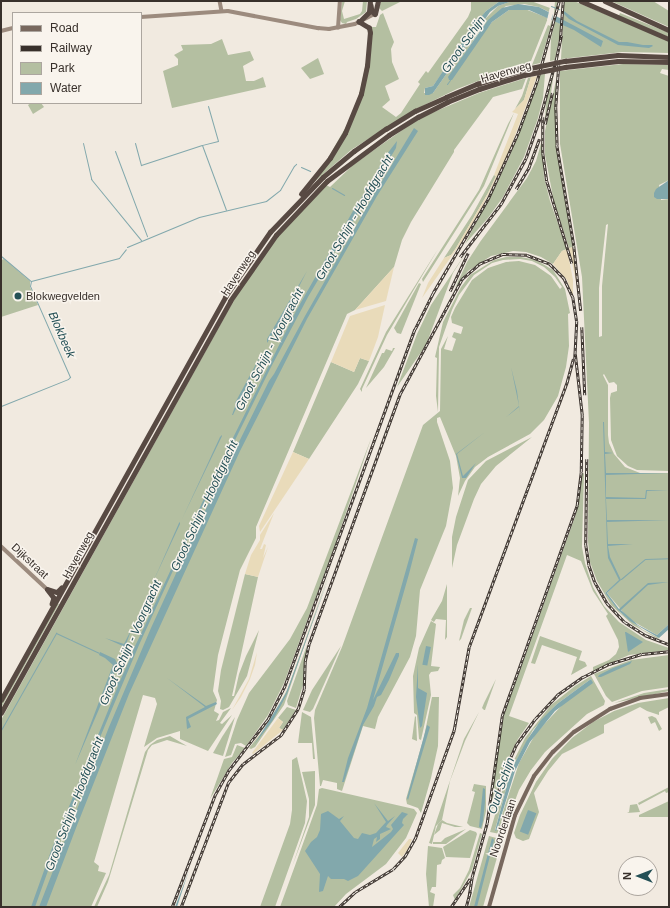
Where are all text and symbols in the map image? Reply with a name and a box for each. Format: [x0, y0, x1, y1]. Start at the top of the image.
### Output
legend [12, 12, 142, 104]
water label: Groot Schijn [439, 14, 489, 76]
text: Road [50, 21, 79, 35]
text: Railway [50, 41, 92, 55]
street label: Havenweg [479, 58, 533, 86]
text: Park [50, 61, 75, 75]
text: Water [50, 81, 82, 95]
water label: Groot Schijn - Hoofdgracht [313, 153, 397, 283]
street label: Havenweg [218, 248, 258, 298]
water label: Groot Schijn - Voorgracht [233, 287, 307, 413]
place label: Blokwegvelden [26, 289, 100, 303]
marker: Blokwegvelden [13, 291, 23, 301]
water label: Blokbeek [44, 310, 78, 360]
water label: Groot Schijn - Hoofdgracht [168, 439, 242, 573]
street label: Havenweg [60, 529, 96, 581]
street label: Dijkstraat [9, 541, 51, 581]
water label: Groot Schijn - Voorgracht [97, 578, 165, 708]
water label: Groot Schijn - Hoofdgracht [43, 735, 107, 873]
water label: Oud Schijn [486, 756, 518, 816]
street label: Noorderlaan [487, 797, 519, 859]
north arrow [618, 856, 658, 896]
text: N [621, 872, 633, 880]

